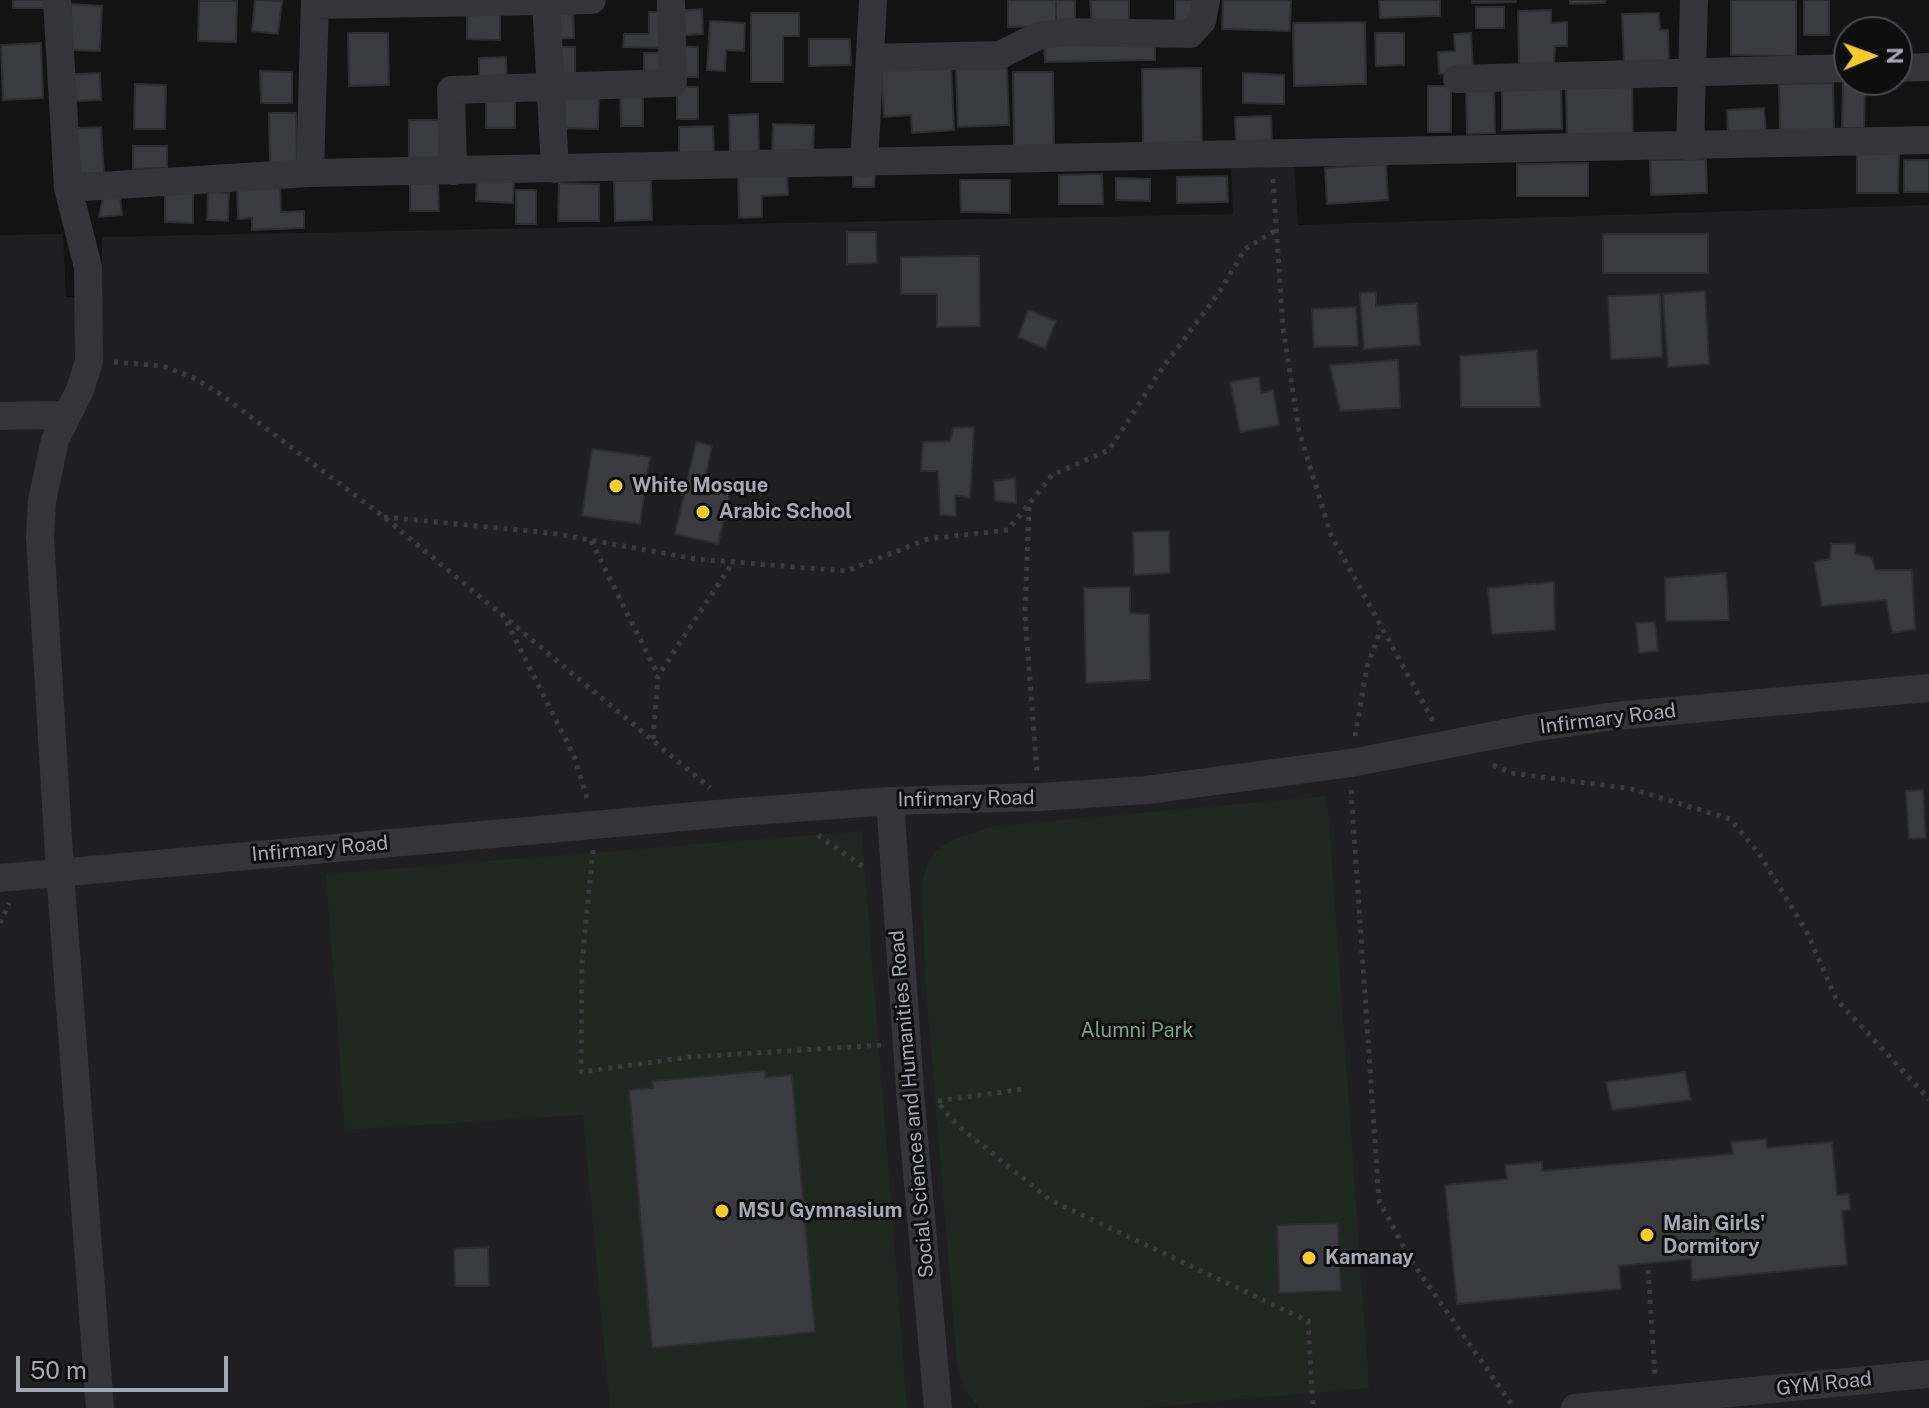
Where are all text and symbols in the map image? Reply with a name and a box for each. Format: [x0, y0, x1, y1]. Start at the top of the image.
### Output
north arrow [1833, 16, 1913, 96]
text: N [1882, 47, 1908, 64]
place label: White Mosque [632, 474, 768, 498]
marker: White Mosque [607, 477, 625, 495]
place label: Arabic School [719, 500, 852, 524]
marker: Arabic School [694, 503, 712, 521]
street label: Infirmary Road [1539, 699, 1677, 739]
street label: Infirmary Road [897, 786, 1035, 812]
street label: Infirmary Road [251, 831, 389, 867]
street label: Social Sciences and Humanities Road [885, 929, 939, 1279]
park label: Alumni Park [1081, 1019, 1193, 1043]
place label: MSU Gymnasium [738, 1199, 902, 1223]
marker: MSU Gymnasium [713, 1202, 731, 1220]
place label: Main Girls' Dormitory [1663, 1212, 1765, 1259]
marker: Main Girls' Dormitory [1638, 1226, 1656, 1244]
place label: Kamanay [1325, 1246, 1414, 1270]
marker: Kamanay [1300, 1249, 1318, 1267]
scale bar [20, 1340, 232, 1390]
text: 50 m [30, 1356, 87, 1384]
street label: GYM Road [1775, 1367, 1873, 1401]

